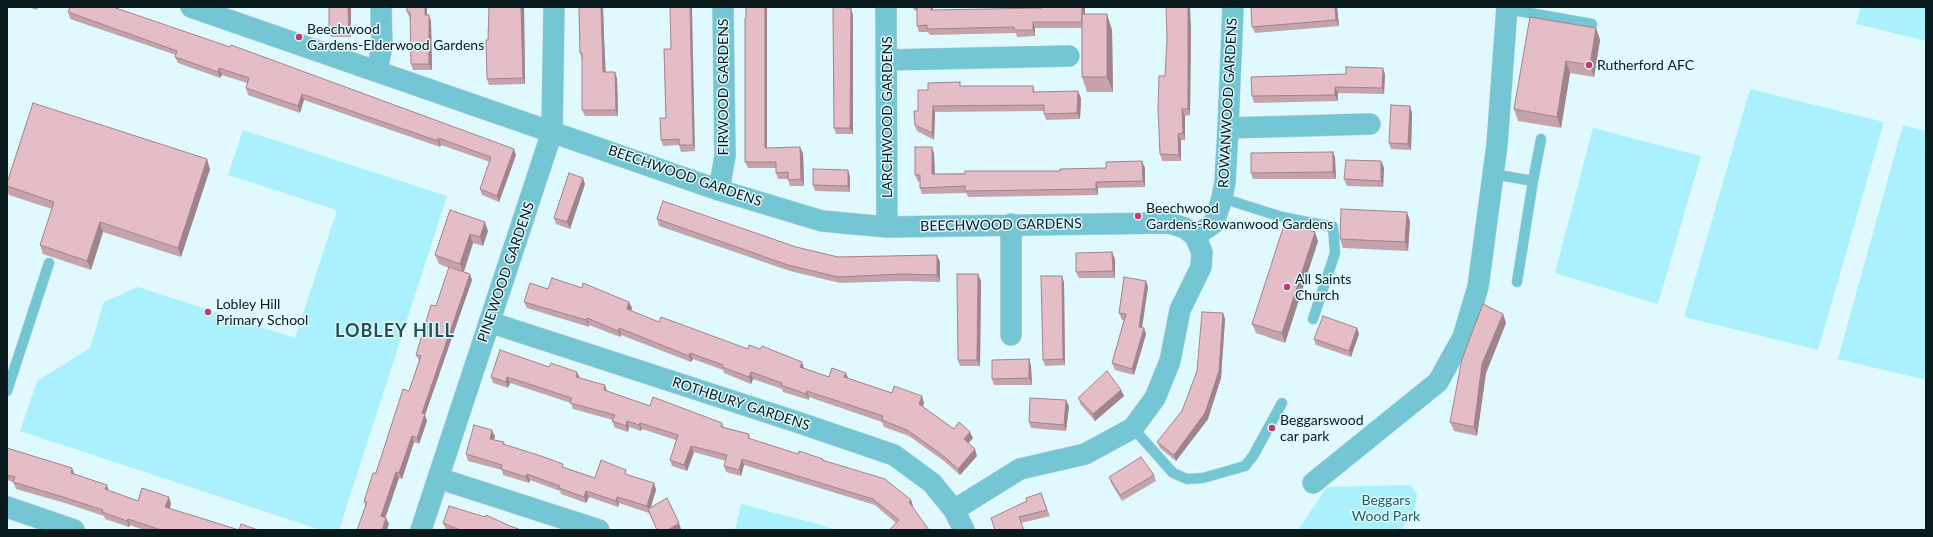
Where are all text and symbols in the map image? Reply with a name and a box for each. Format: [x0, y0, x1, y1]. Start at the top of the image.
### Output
street label: ROWANWOOD GARDENS [1215, 18, 1241, 188]
street label: FIRWOOD GARDENS [715, 19, 731, 155]
place label: Beechwood Gardens-Elderwood Gardens [307, 21, 484, 54]
marker: Beechwood Gardens-Elderwood Gardens [294, 32, 304, 42]
street label: LARCHWOOD GARDENS [879, 36, 895, 198]
place label: Rutherford AFC [1597, 57, 1694, 73]
marker: Rutherford AFC [1584, 60, 1594, 70]
street label: BEECHWOOD GARDENS [606, 142, 764, 210]
street label: PINEWOOD GARDENS [474, 200, 538, 344]
place label: Beechwood Gardens-Rowanwood Gardens [1146, 200, 1333, 232]
marker: Beechwood Gardens-Rowanwood Gardens [1133, 211, 1143, 221]
street label: BEECHWOOD GARDENS [920, 215, 1082, 235]
place label: All Saints Church [1295, 271, 1351, 304]
marker: All Saints Church [1282, 282, 1292, 292]
place label: Lobley Hill Primary School [216, 296, 308, 328]
marker: Lobley Hill Primary School [203, 307, 213, 317]
district label: LOBLEY HILL [335, 320, 455, 342]
street label: ROTHBURY GARDENS [670, 374, 812, 434]
place label: Beggarswood car park [1280, 412, 1364, 444]
marker: Beggarswood car park [1267, 423, 1277, 433]
park label: Beggars Wood Park [1352, 492, 1420, 524]

